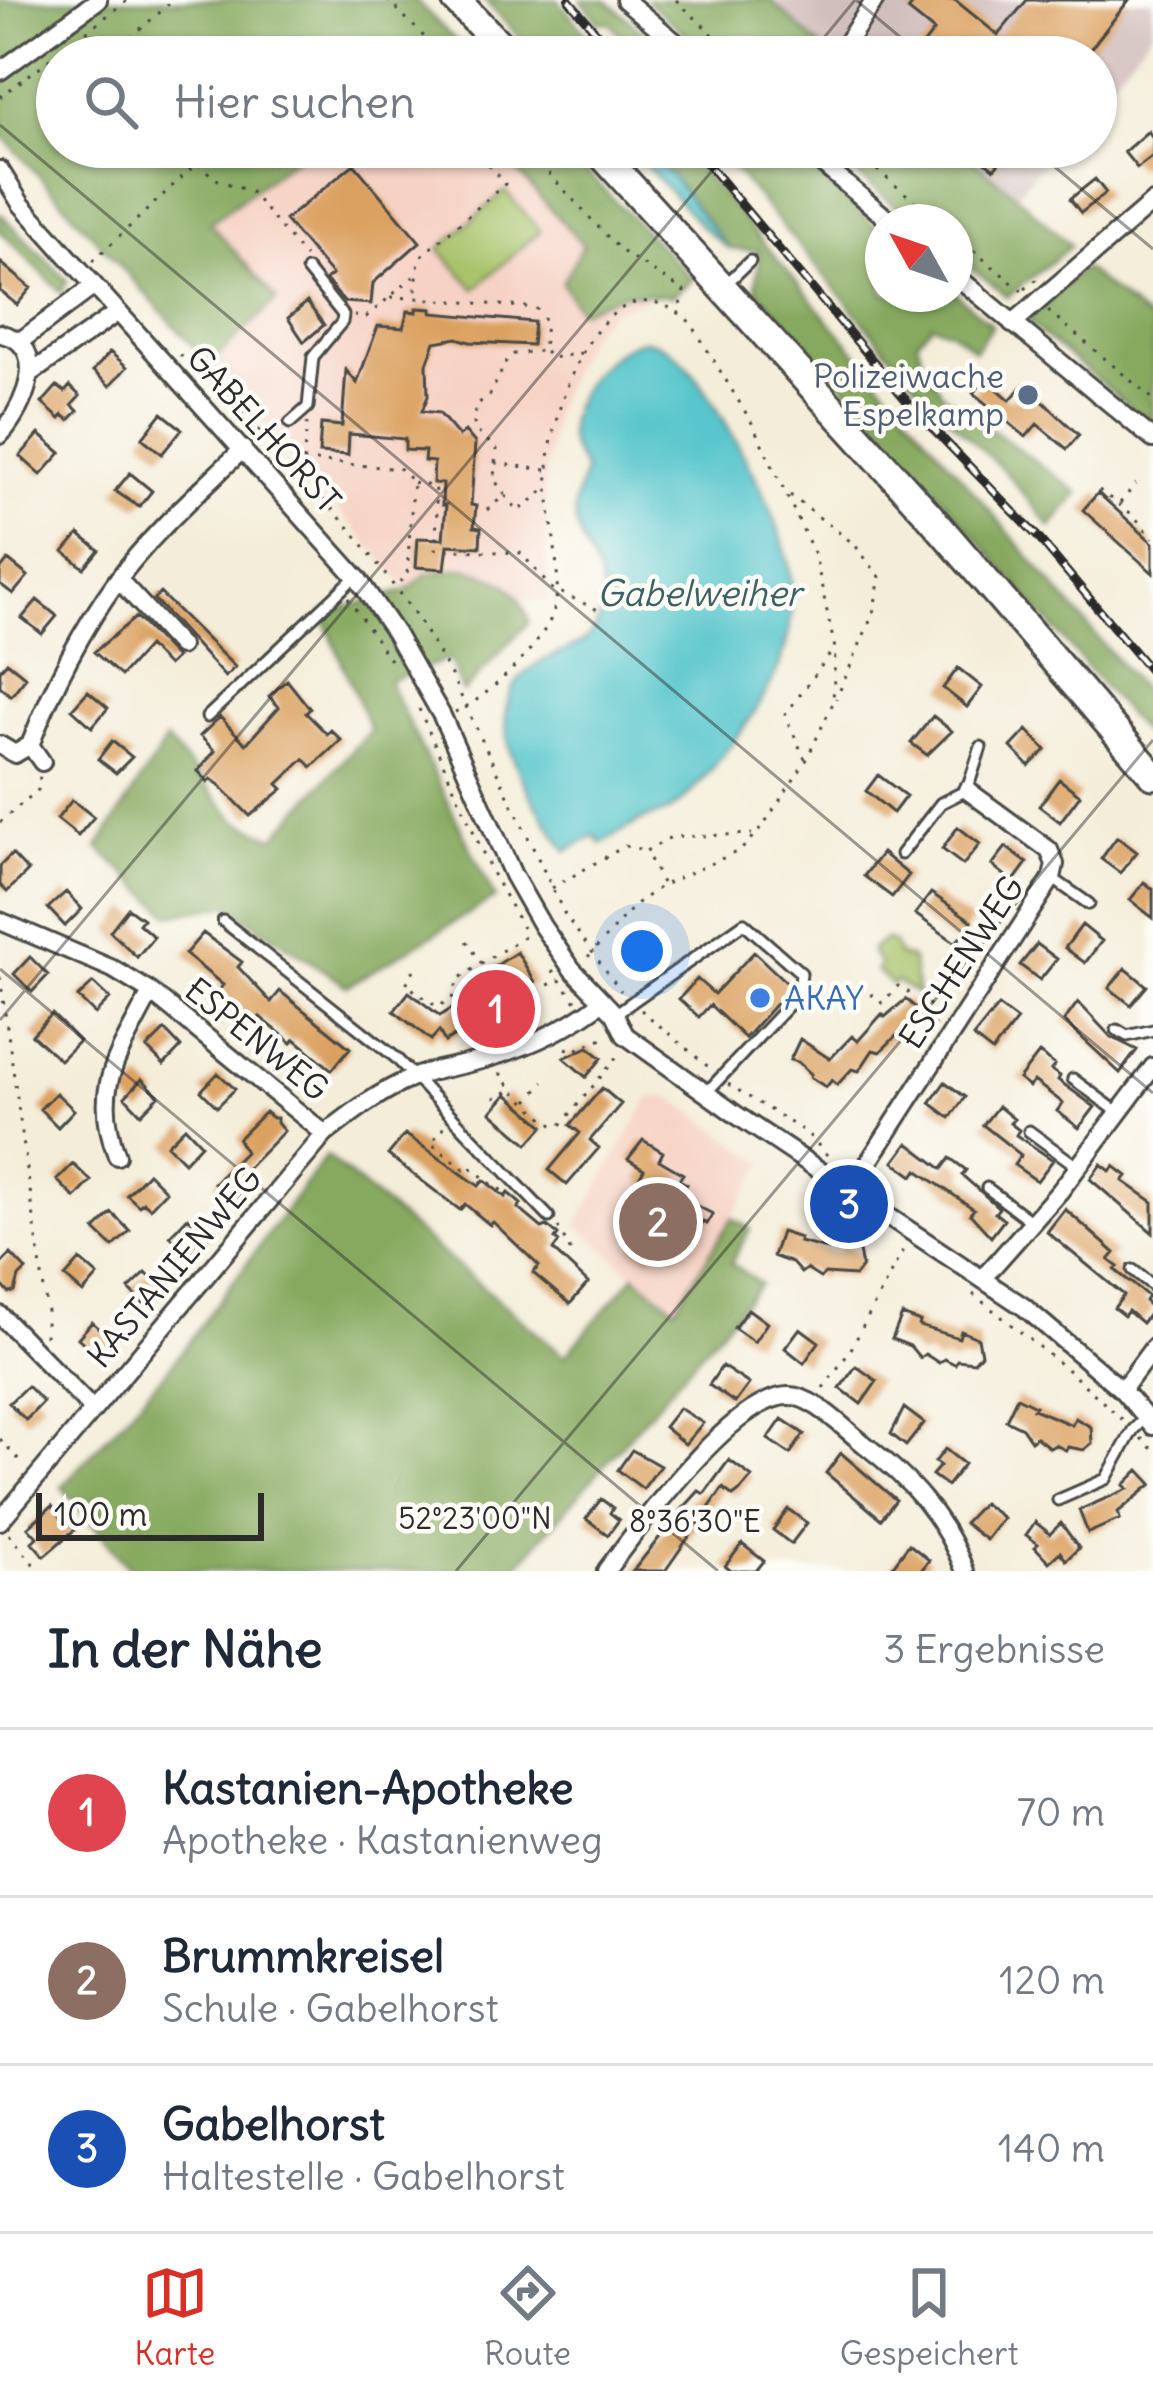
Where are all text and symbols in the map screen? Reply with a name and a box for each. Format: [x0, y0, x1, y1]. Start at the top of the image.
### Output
search box [36, 36, 1117, 168]
icon: search [78, 69, 144, 135]
text: Hier suchen [174, 74, 415, 130]
north arrow [865, 204, 973, 312]
street label: GABELHORST [178, 337, 350, 521]
place label: Polizeiwache Espelkamp [813, 355, 1004, 435]
marker: Polizeiwache Espelkamp [1015, 382, 1041, 408]
water label: Gabelweiher [597, 571, 806, 616]
street label: ESCHENWEG [890, 868, 1032, 1056]
your location [612, 921, 672, 981]
pin: 1 [457, 964, 535, 1054]
street label: ESPENWEG [177, 968, 337, 1110]
place label: AKAY [784, 977, 864, 1019]
marker: AKAY [747, 985, 773, 1011]
street label: KASTANIENWEG [78, 1158, 270, 1376]
pin: 3 [810, 1159, 888, 1249]
pin: 2 [619, 1177, 697, 1267]
scale bar [36, 1487, 264, 1540]
text: 100 m [54, 1493, 147, 1535]
text: 52°23'00"N [398, 1499, 552, 1537]
text: 8°36'30"E [629, 1502, 761, 1540]
text: In der Nähe [48, 1617, 323, 1681]
text: 3 Ergebnisse [883, 1625, 1105, 1674]
text: Kastanien-Apotheke [162, 1760, 574, 1816]
text: 1 [79, 1788, 95, 1837]
text: 70 m [1017, 1788, 1105, 1837]
text: Apotheke · Kastanienweg [162, 1816, 603, 1865]
text: Brummkreisel [162, 1928, 444, 1984]
text: 2 [76, 1956, 98, 2005]
text: 120 m [999, 1956, 1105, 2005]
text: Schule · Gabelhorst [162, 1984, 499, 2033]
text: Gabelhorst [162, 2096, 385, 2152]
text: 3 [76, 2124, 98, 2173]
text: 140 m [998, 2124, 1105, 2173]
text: Haltestelle · Gabelhorst [162, 2152, 565, 2201]
tab: Karte [134, 2260, 215, 2374]
tab: Route [484, 2260, 571, 2374]
tab: Gespeichert [840, 2260, 1019, 2374]

